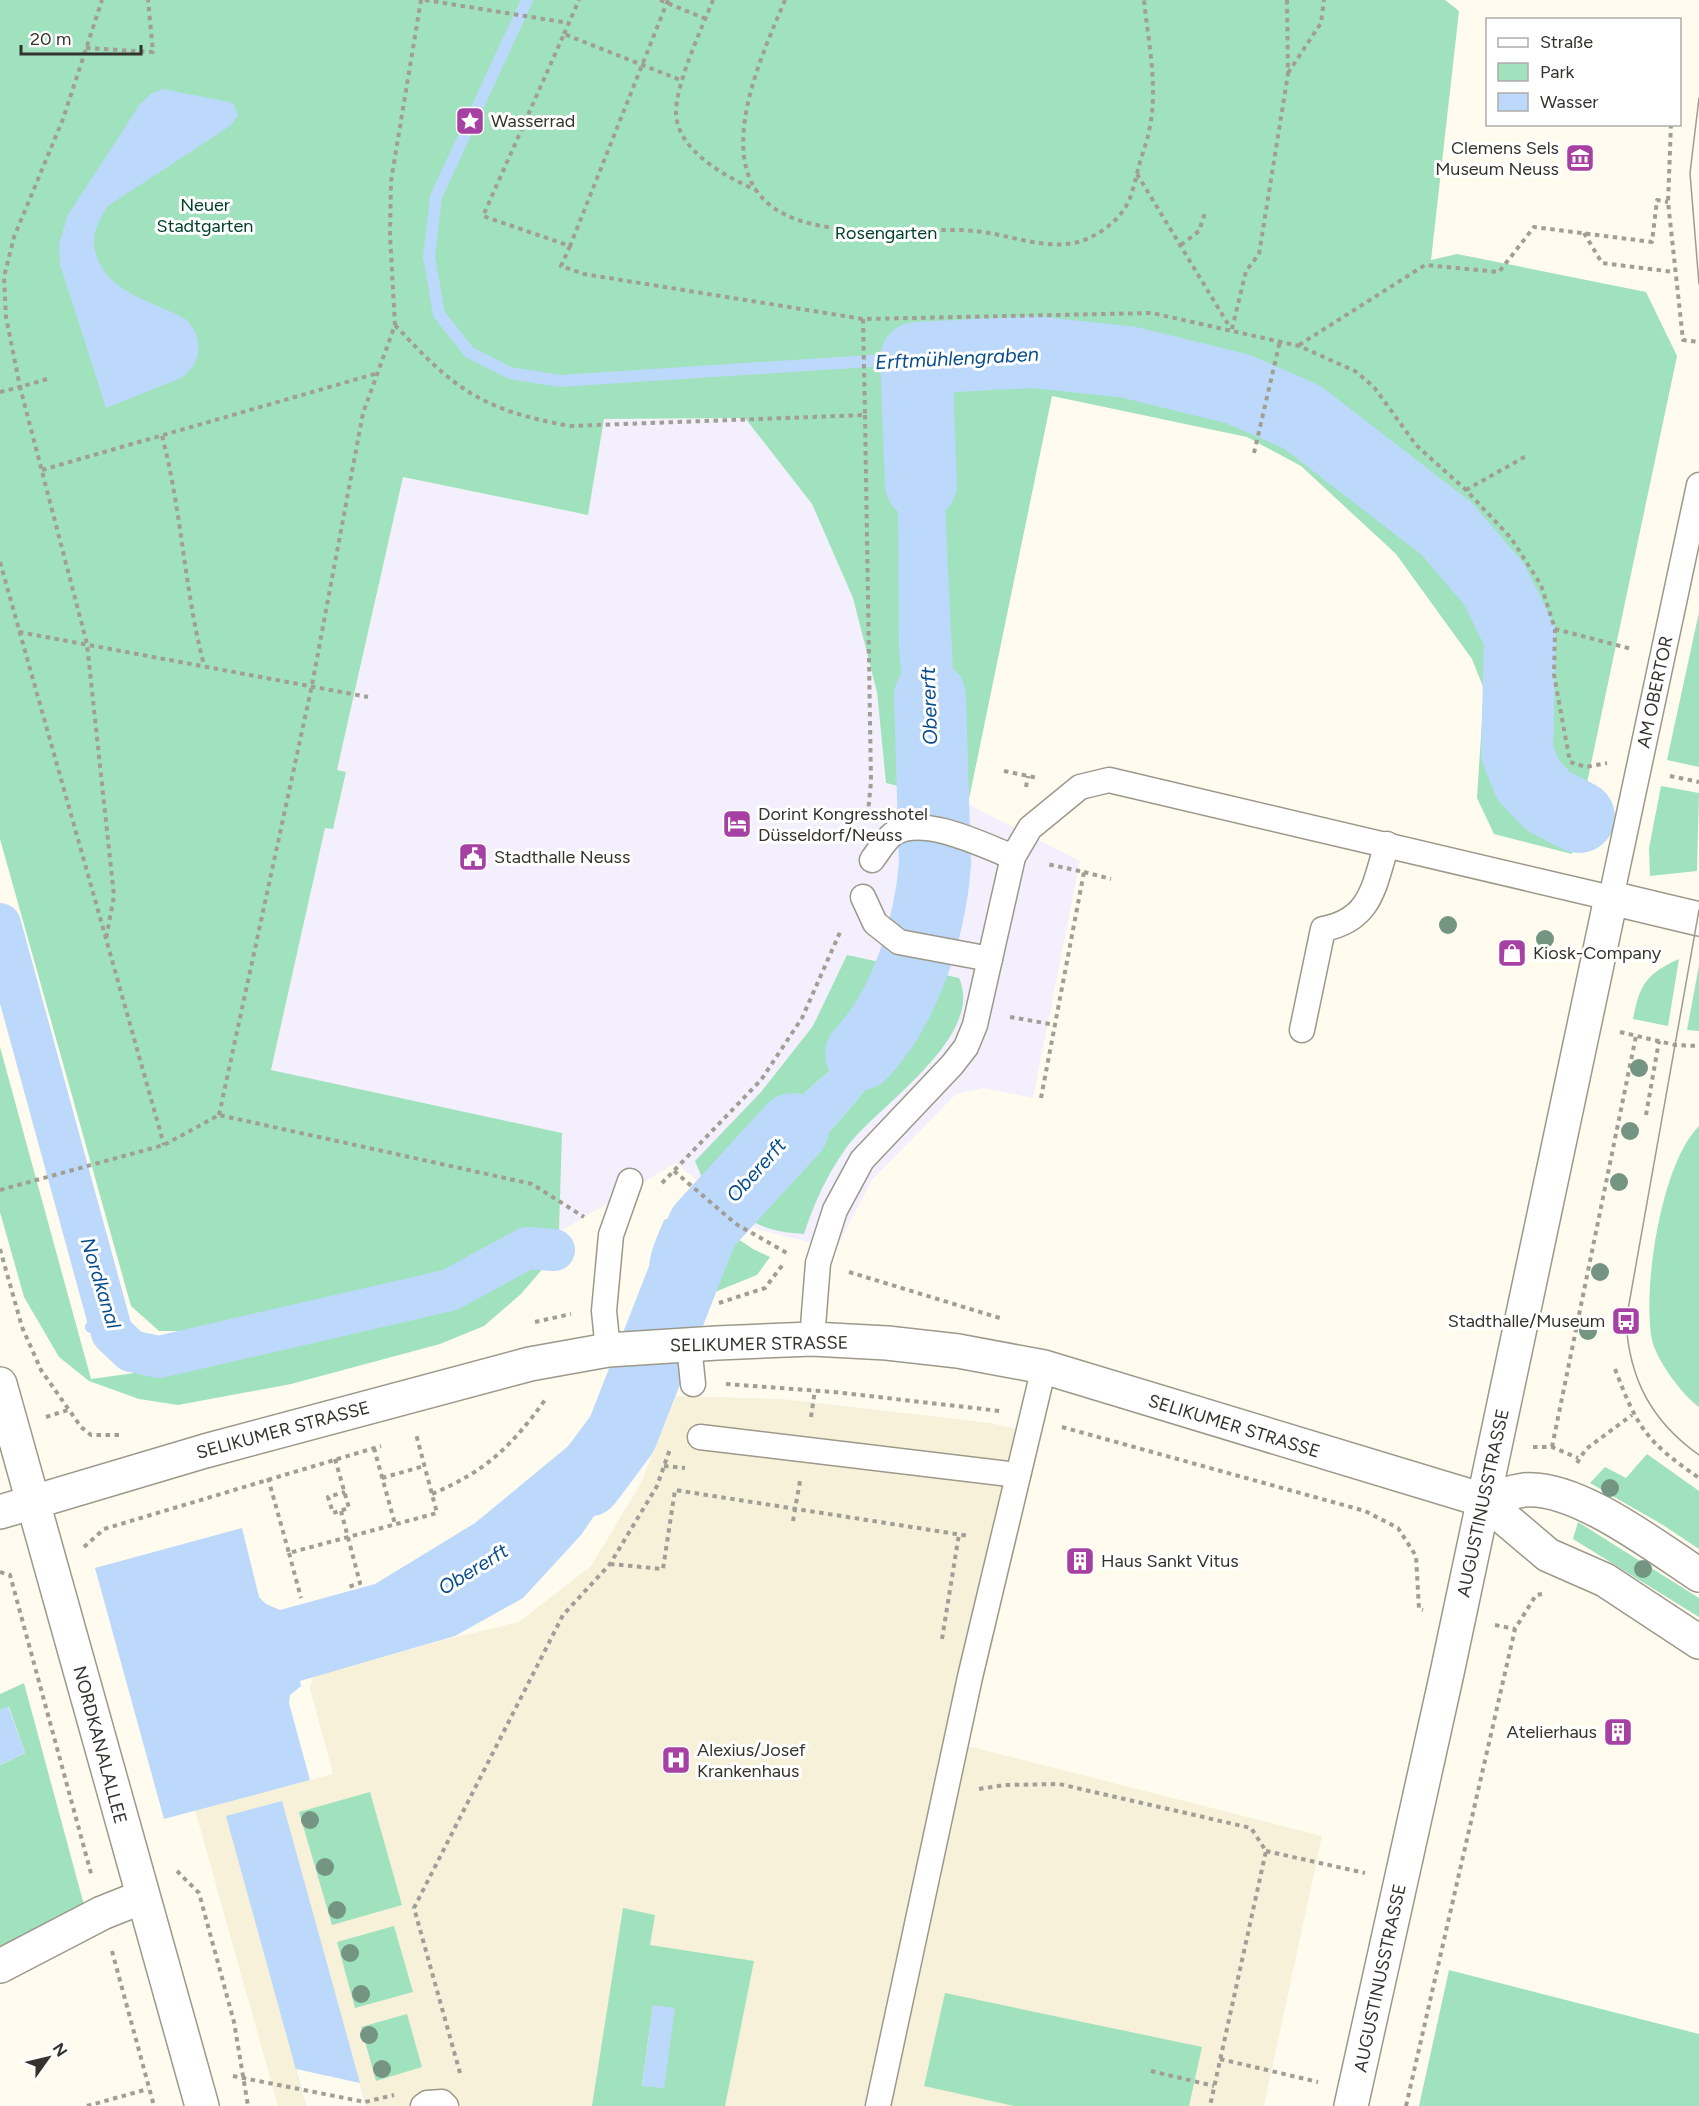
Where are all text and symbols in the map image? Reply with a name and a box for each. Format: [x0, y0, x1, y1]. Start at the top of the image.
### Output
scale bar [21, 18, 141, 56]
legend [1486, 18, 1681, 126]
text: 20 m [30, 28, 71, 50]
text: Straße [1540, 31, 1593, 53]
text: Park [1540, 61, 1575, 83]
text: Wasser [1540, 91, 1598, 113]
place icon: Wasserrad [454, 105, 486, 137]
place label: Wasserrad [491, 110, 575, 132]
place label: Clemens Sels Museum Neuss [1435, 137, 1559, 180]
museum icon: Clemens Sels Museum Neuss [1564, 142, 1596, 174]
park label: Neuer Stadtgarten [157, 194, 253, 237]
park label: Rosengarten [835, 222, 937, 244]
water label: Erftmühlengraben [875, 342, 1039, 374]
street label: AM OBERTOR [1632, 634, 1678, 750]
water label: Obererft [916, 666, 942, 745]
place label: Dorint Kongresshotel Düsseldorf/Neuss [758, 803, 928, 846]
hotel icon: Dorint Kongresshotel Düsseldorf/Neuss [721, 808, 753, 840]
public building icon: Stadthalle Neuss [457, 841, 489, 873]
place label: Stadthalle Neuss [494, 846, 630, 868]
shop icon: Kiosk-Company [1496, 937, 1528, 969]
place label: Kiosk-Company [1533, 942, 1662, 964]
water label: Obererft [721, 1133, 791, 1207]
water label: Nordkanal [76, 1234, 126, 1332]
bus stop icon: Stadthalle/Museum [1610, 1305, 1642, 1337]
place label: Stadthalle/Museum [1448, 1310, 1605, 1332]
street label: SELIKUMER STRASSE [670, 1331, 848, 1357]
street label: SELIKUMER STRASSE [1145, 1389, 1323, 1463]
street label: SELIKUMER STRASSE [194, 1396, 372, 1464]
street label: AUGUSTINUSSTRASSE [1452, 1407, 1514, 1599]
water label: Obererft [434, 1538, 513, 1600]
building icon: Haus Sankt Vitus [1064, 1545, 1096, 1577]
place label: Haus Sankt Vitus [1101, 1550, 1239, 1572]
street label: NORDKANALALLEE [68, 1664, 132, 1826]
building icon: Atelierhaus [1602, 1716, 1634, 1748]
place label: Atelierhaus [1507, 1721, 1597, 1743]
place label: Alexius/Josef Krankenhaus [697, 1739, 806, 1782]
hospital icon: Alexius/Josef Krankenhaus [660, 1744, 692, 1776]
street label: AUGUSTINUSSTRASSE [1349, 1882, 1411, 2074]
north arrow [18, 2028, 78, 2088]
text: N [49, 2039, 71, 2060]

